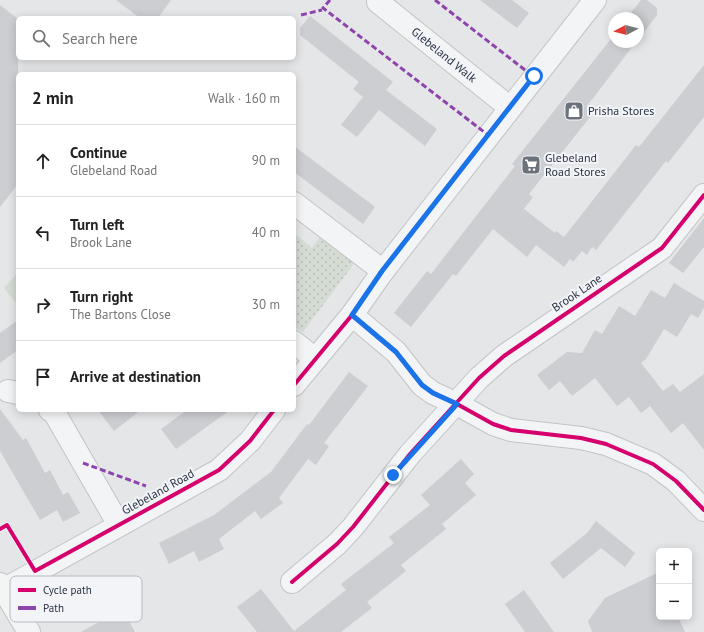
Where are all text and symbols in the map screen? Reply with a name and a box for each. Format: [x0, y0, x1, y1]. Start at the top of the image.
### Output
north arrow [608, 12, 644, 48]
search box [16, 16, 296, 60]
street label: Glebeland Walk [409, 24, 480, 86]
icon: search [30, 27, 52, 49]
text: Search here [62, 29, 138, 48]
route start [525, 67, 543, 85]
text: 2 min [32, 87, 73, 109]
text: Walk · 160 m [208, 90, 280, 107]
shop icon: Prisha Stores [563, 100, 585, 122]
place label: Prisha Stores [588, 103, 654, 118]
text: Continue [70, 143, 127, 162]
icon: ahead [32, 150, 54, 172]
place label: Glebeland Road Stores [545, 150, 606, 179]
text: 90 m [252, 152, 280, 169]
supermarket icon: Glebeland Road Stores [520, 154, 542, 176]
text: Glebeland Road [70, 162, 157, 179]
text: Turn left [70, 215, 124, 234]
icon: left [32, 222, 54, 244]
text: 40 m [252, 224, 280, 241]
text: Brook Lane [70, 234, 132, 251]
street label: Brook Lane [549, 270, 605, 315]
text: Turn right [70, 287, 133, 306]
icon: right [32, 294, 54, 316]
text: 30 m [252, 296, 280, 313]
text: The Bartons Close [70, 306, 171, 323]
icon: arrive [32, 366, 54, 388]
text: Arrive at destination [70, 367, 201, 386]
street label: Glebeland Road [119, 465, 197, 518]
route end [384, 466, 402, 484]
map controls [656, 548, 692, 620]
button: + [656, 548, 692, 584]
legend [10, 576, 142, 622]
text: Cycle path [43, 583, 92, 597]
button: − [656, 584, 692, 620]
text: Path [43, 601, 64, 615]

